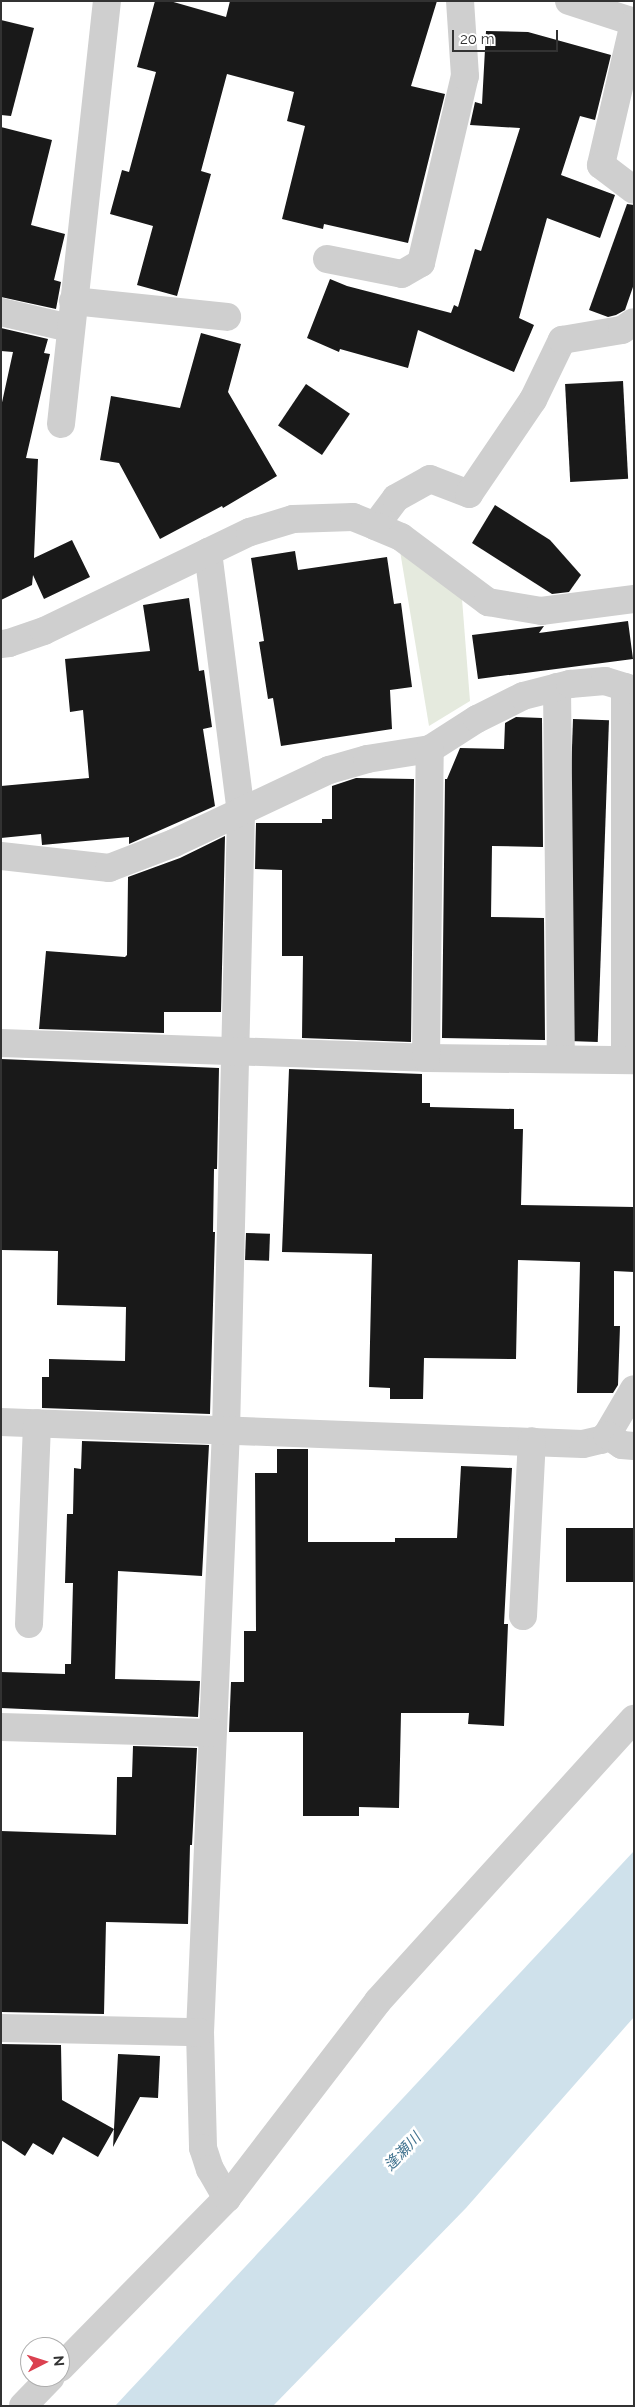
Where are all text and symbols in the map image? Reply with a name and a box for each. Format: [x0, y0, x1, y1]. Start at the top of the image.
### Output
scale bar [455, 20, 561, 52]
text: 20 m [460, 30, 495, 48]
water label: 逢瀬川 [381, 2129, 425, 2175]
north arrow [20, 2337, 70, 2387]
text: N [51, 2355, 67, 2367]

